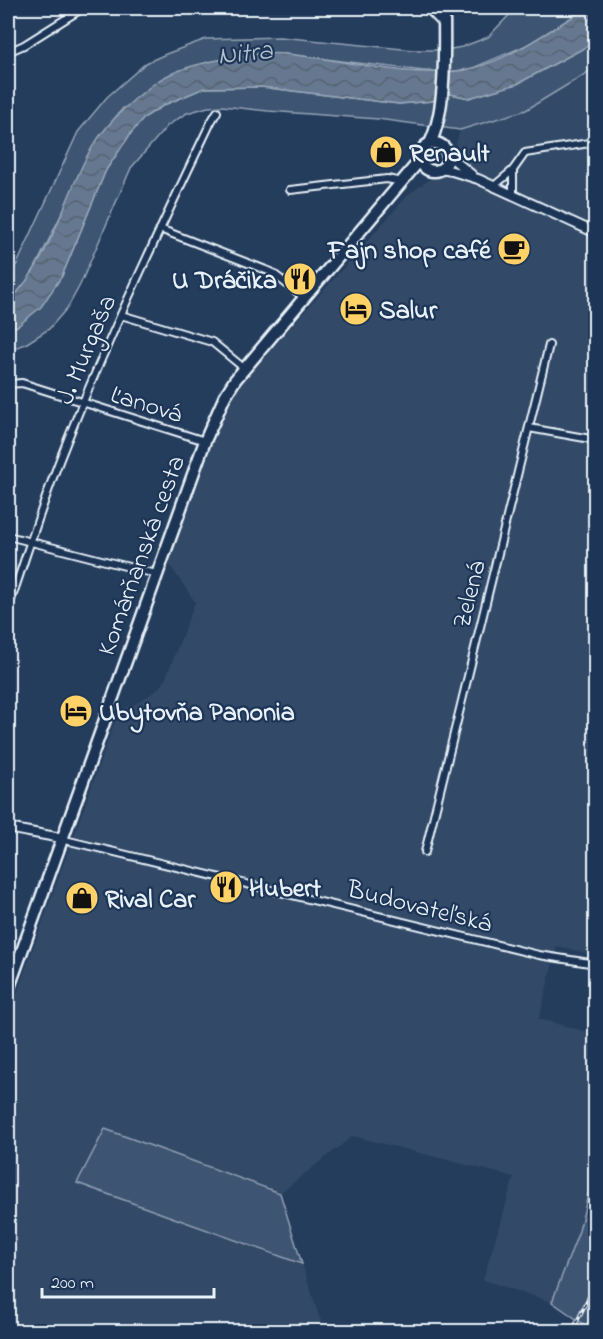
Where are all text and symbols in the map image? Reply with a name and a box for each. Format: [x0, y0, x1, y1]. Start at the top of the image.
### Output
water label: Nitra [216, 32, 275, 77]
shop icon: Renault [368, 134, 404, 170]
place label: Renault [409, 136, 490, 174]
cafe icon: Fajn shop café [496, 231, 532, 267]
place label: Fajn shop café [326, 233, 492, 271]
restaurant icon: U Dráčika [282, 261, 318, 297]
place label: U Dráčika [172, 263, 277, 301]
street label: J. Murgaša [48, 289, 128, 411]
hotel icon: Salur [338, 291, 374, 327]
place label: Salur [379, 293, 438, 331]
street label: Ľanová [106, 377, 187, 435]
street label: Komárňanská cesta [89, 451, 197, 662]
street label: Zelená [444, 557, 498, 633]
hotel icon: Ubytovňa Panonia [58, 693, 94, 729]
place label: Ubytovňa Panonia [99, 695, 295, 733]
restaurant icon: Hubert [208, 869, 244, 905]
place label: Hubert [249, 871, 321, 909]
street label: Budovateľská [342, 871, 496, 944]
shop icon: Rival Car [64, 880, 100, 916]
place label: Rival Car [105, 882, 196, 920]
scale bar [42, 1261, 214, 1299]
text: 200 m [51, 1271, 94, 1297]

